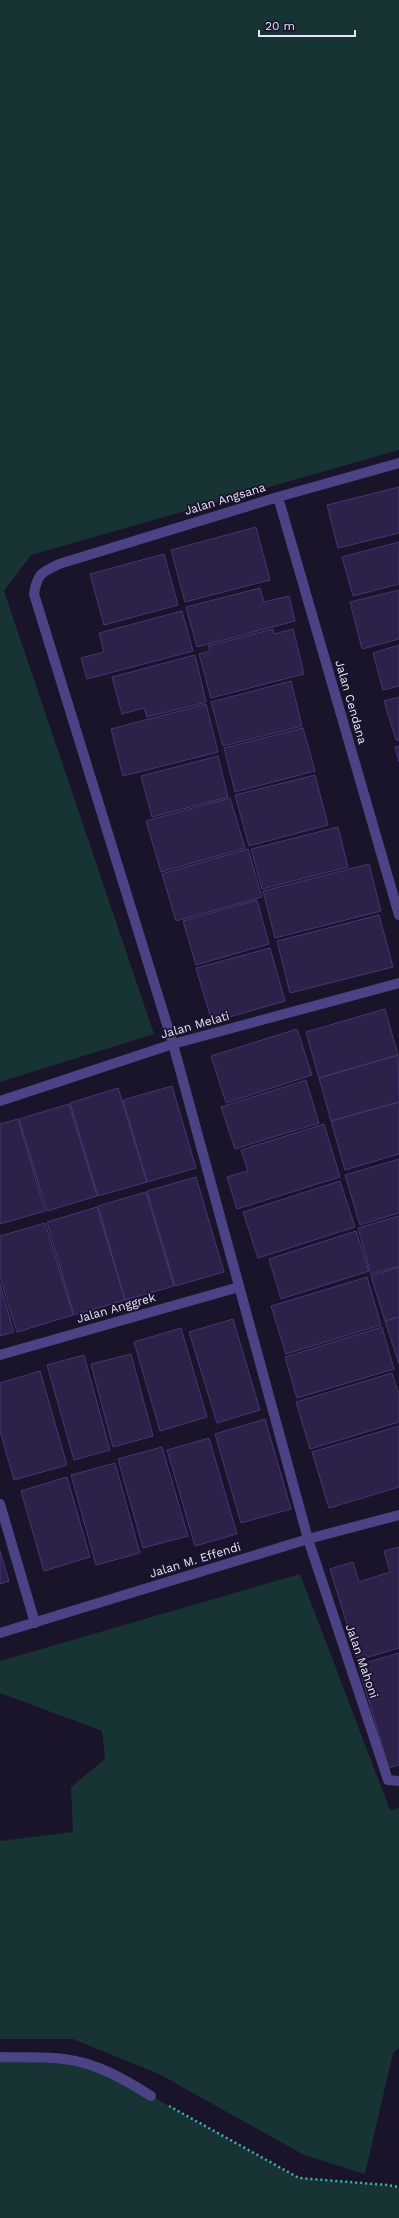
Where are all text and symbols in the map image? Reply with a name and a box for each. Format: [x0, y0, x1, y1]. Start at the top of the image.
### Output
scale bar [259, 12, 355, 38]
text: 20 m [265, 19, 295, 33]
street label: Jalan Angsana [183, 480, 267, 518]
street label: Jalan Cendana [332, 659, 370, 746]
street label: Jalan Melati [159, 1009, 231, 1041]
street label: Jalan Anggrek [75, 1290, 157, 1326]
street label: Jalan M. Effendi [148, 1539, 242, 1581]
street label: Jalan Mahoni [343, 1622, 381, 1700]

